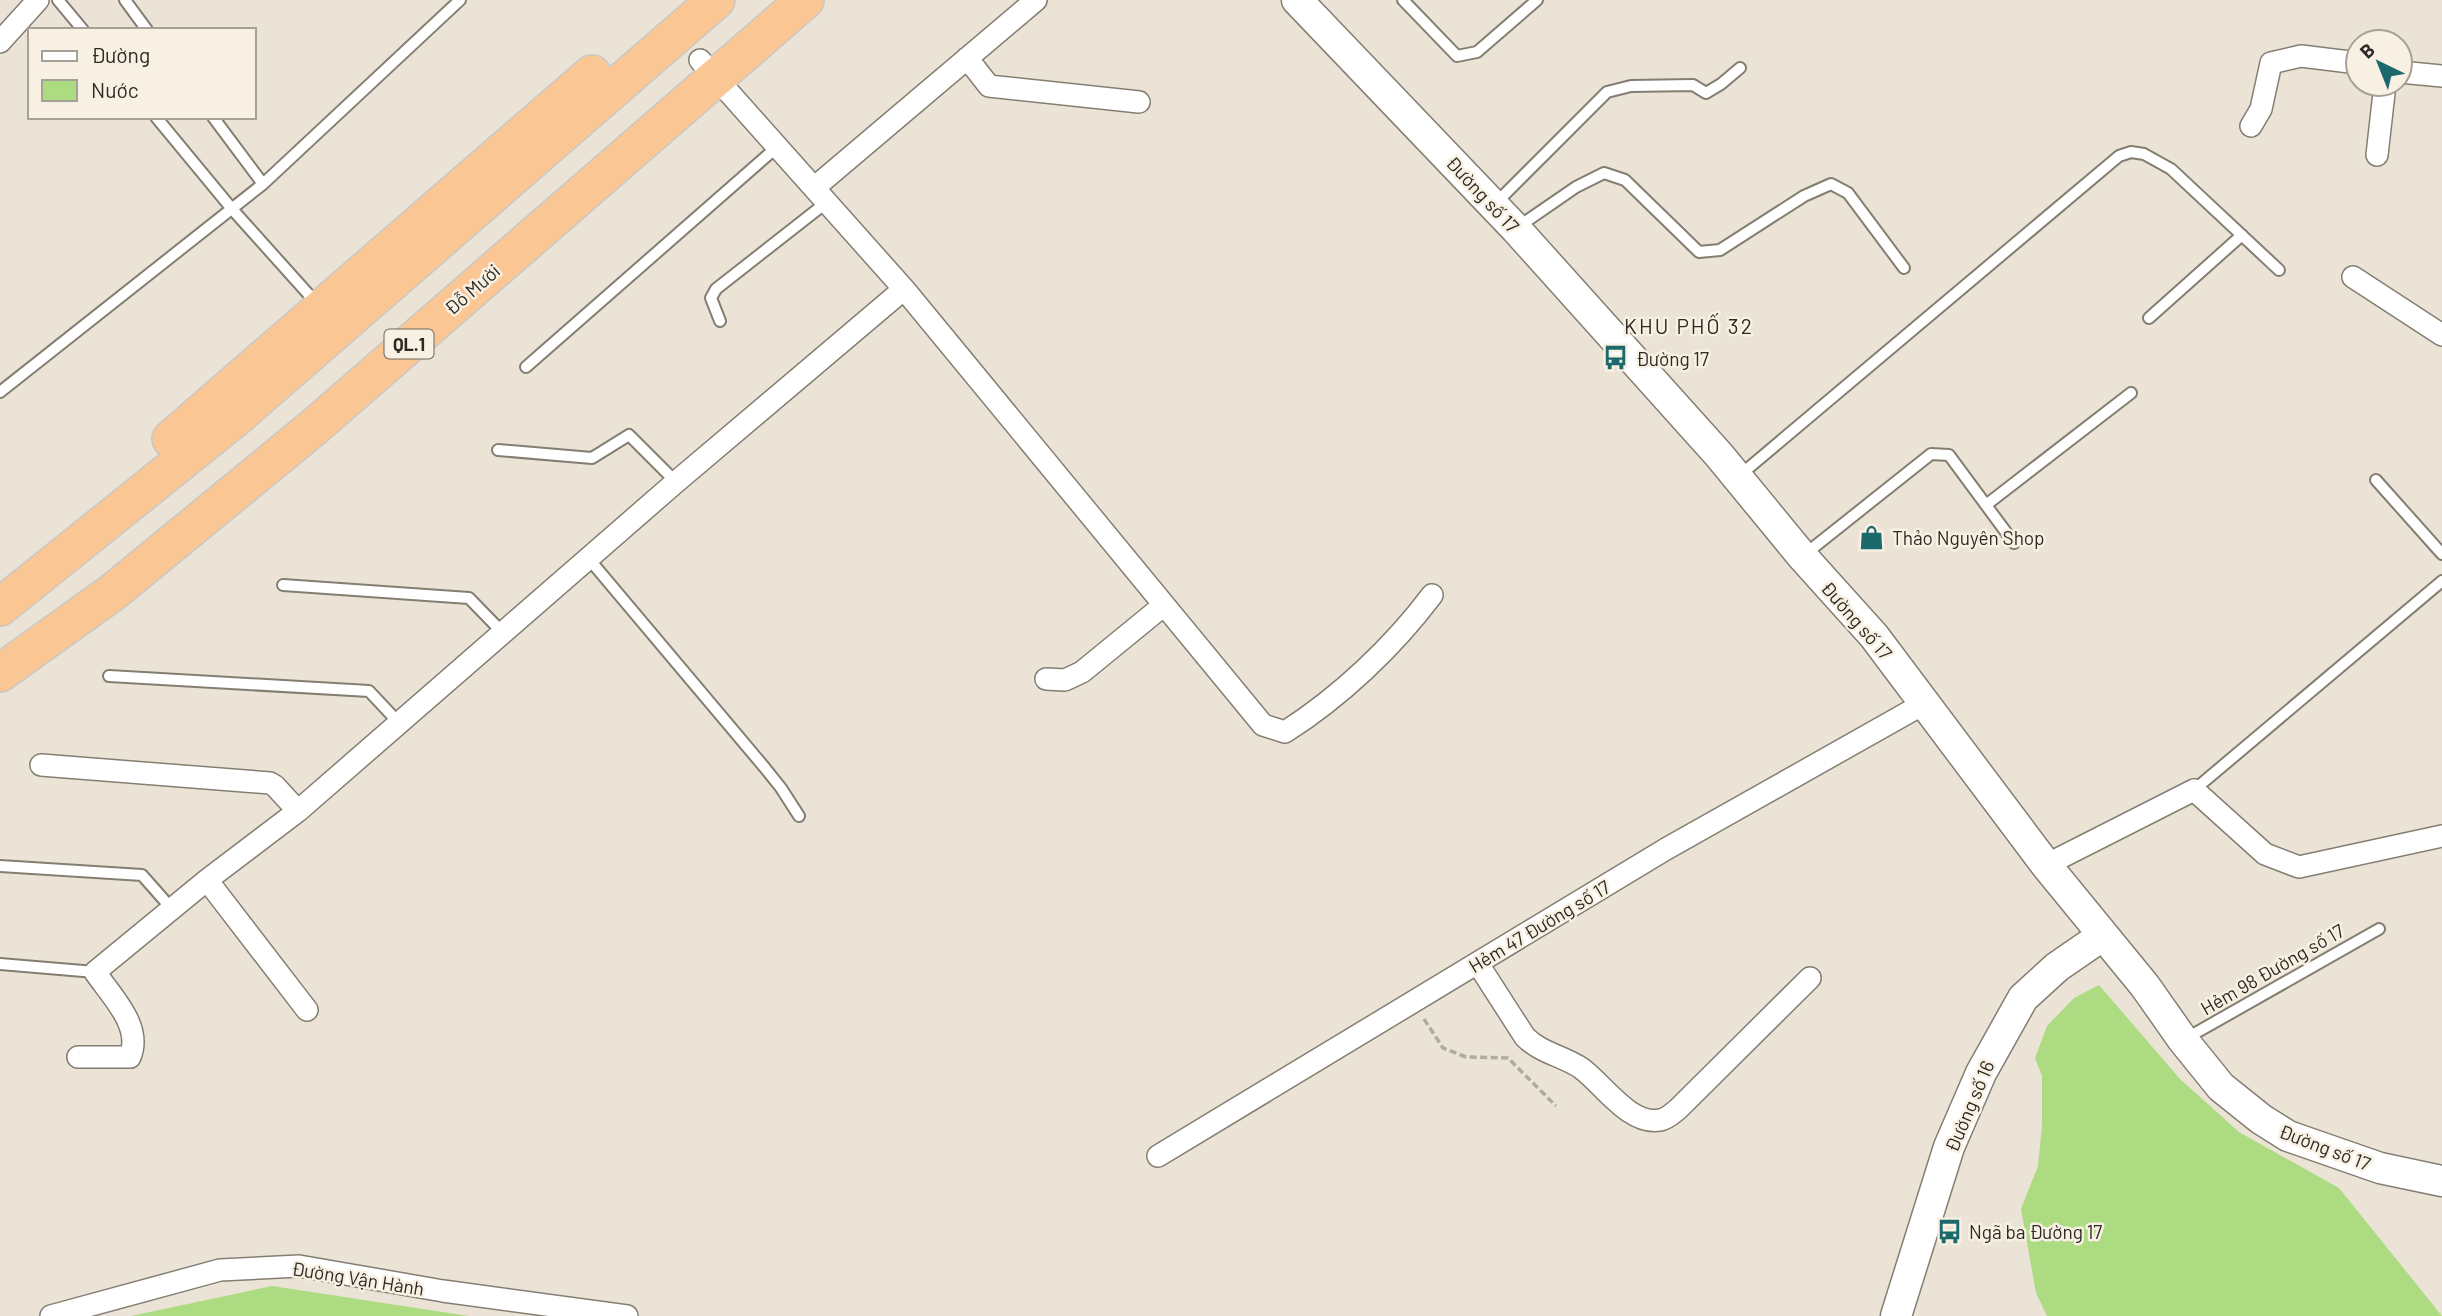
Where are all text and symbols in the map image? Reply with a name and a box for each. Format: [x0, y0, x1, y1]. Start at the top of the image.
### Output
legend [28, 28, 256, 119]
north arrow [2344, 28, 2414, 98]
text: B [2355, 38, 2379, 63]
text: Đường [91, 42, 150, 67]
text: Nước [91, 77, 139, 102]
street label: Đường số 17 [1442, 151, 1524, 237]
street label: Đỗ Mười [440, 259, 504, 319]
district label: KHU PHỐ 32 [1624, 313, 1754, 338]
road number: QL.1 [384, 330, 434, 358]
bus stop icon: Đường 17 [1602, 344, 1630, 372]
place label: Đường 17 [1636, 347, 1709, 370]
shop icon: Thảo Nguyên Shop [1858, 523, 1886, 551]
place label: Thảo Nguyên Shop [1892, 526, 2045, 549]
street label: Đường số 17 [1817, 576, 1897, 664]
street label: Hẻm 47 Đường số 17 [1464, 875, 1614, 977]
street label: Hẻm 98 Đường số 17 [2196, 919, 2348, 1019]
street label: Đường số 16 [1939, 1057, 1999, 1155]
street label: Đường số 17 [2276, 1119, 2374, 1175]
bus stop icon: Ngã ba Đường 17 [1935, 1217, 1963, 1245]
place label: Ngã ba Đường 17 [1969, 1220, 2102, 1243]
street label: Đường Vận Hành [290, 1256, 426, 1300]

